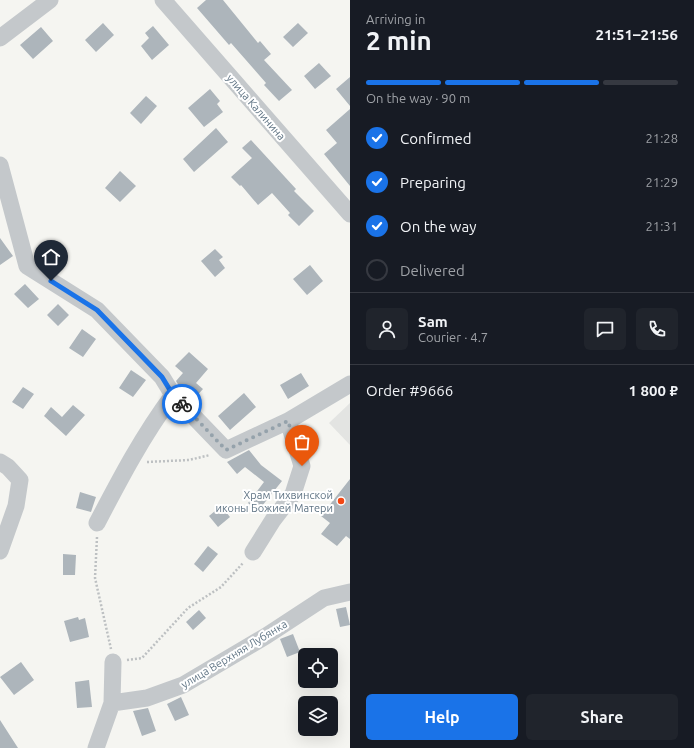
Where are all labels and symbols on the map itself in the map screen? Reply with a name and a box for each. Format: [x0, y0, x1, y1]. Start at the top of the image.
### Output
street label: улица Калинина [224, 72, 288, 142]
pin [34, 240, 68, 281]
courier [162, 384, 202, 424]
pin [285, 425, 319, 466]
place label: Храм Тихвинской иконы Божией Матери [216, 489, 333, 514]
marker: Храм Тихвинской иконы Божией Матери [336, 496, 346, 506]
street label: улица Верхняя Лубянка [179, 618, 289, 690]

